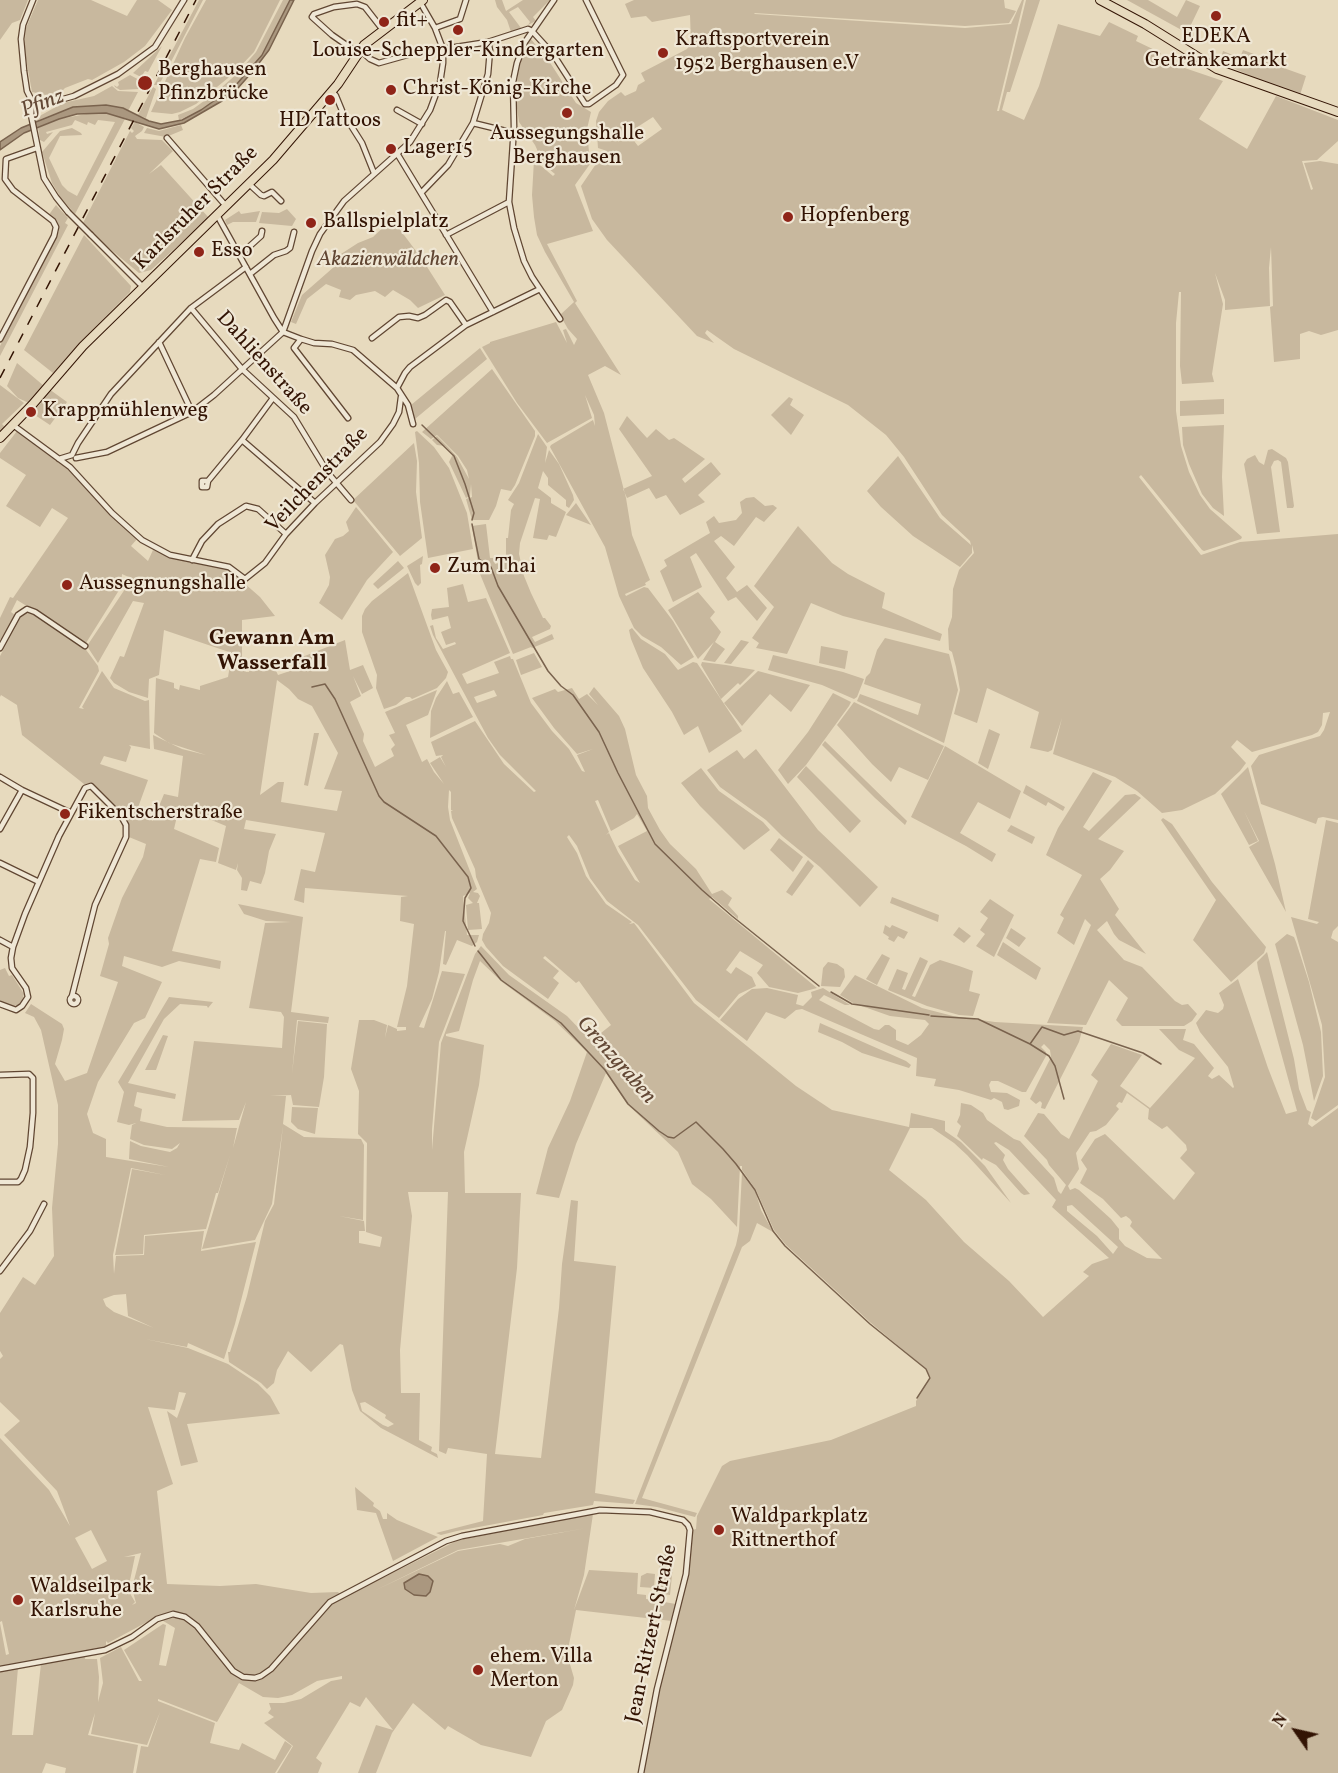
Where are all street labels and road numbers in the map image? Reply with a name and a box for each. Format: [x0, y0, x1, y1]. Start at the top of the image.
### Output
street label: Karlsruher Straße [130, 142, 264, 276]
street label: Dahlienstraße [210, 307, 316, 421]
street label: Veilchenstraße [261, 423, 375, 539]
street label: Jean-Ritzert-Straße [622, 1542, 684, 1726]

